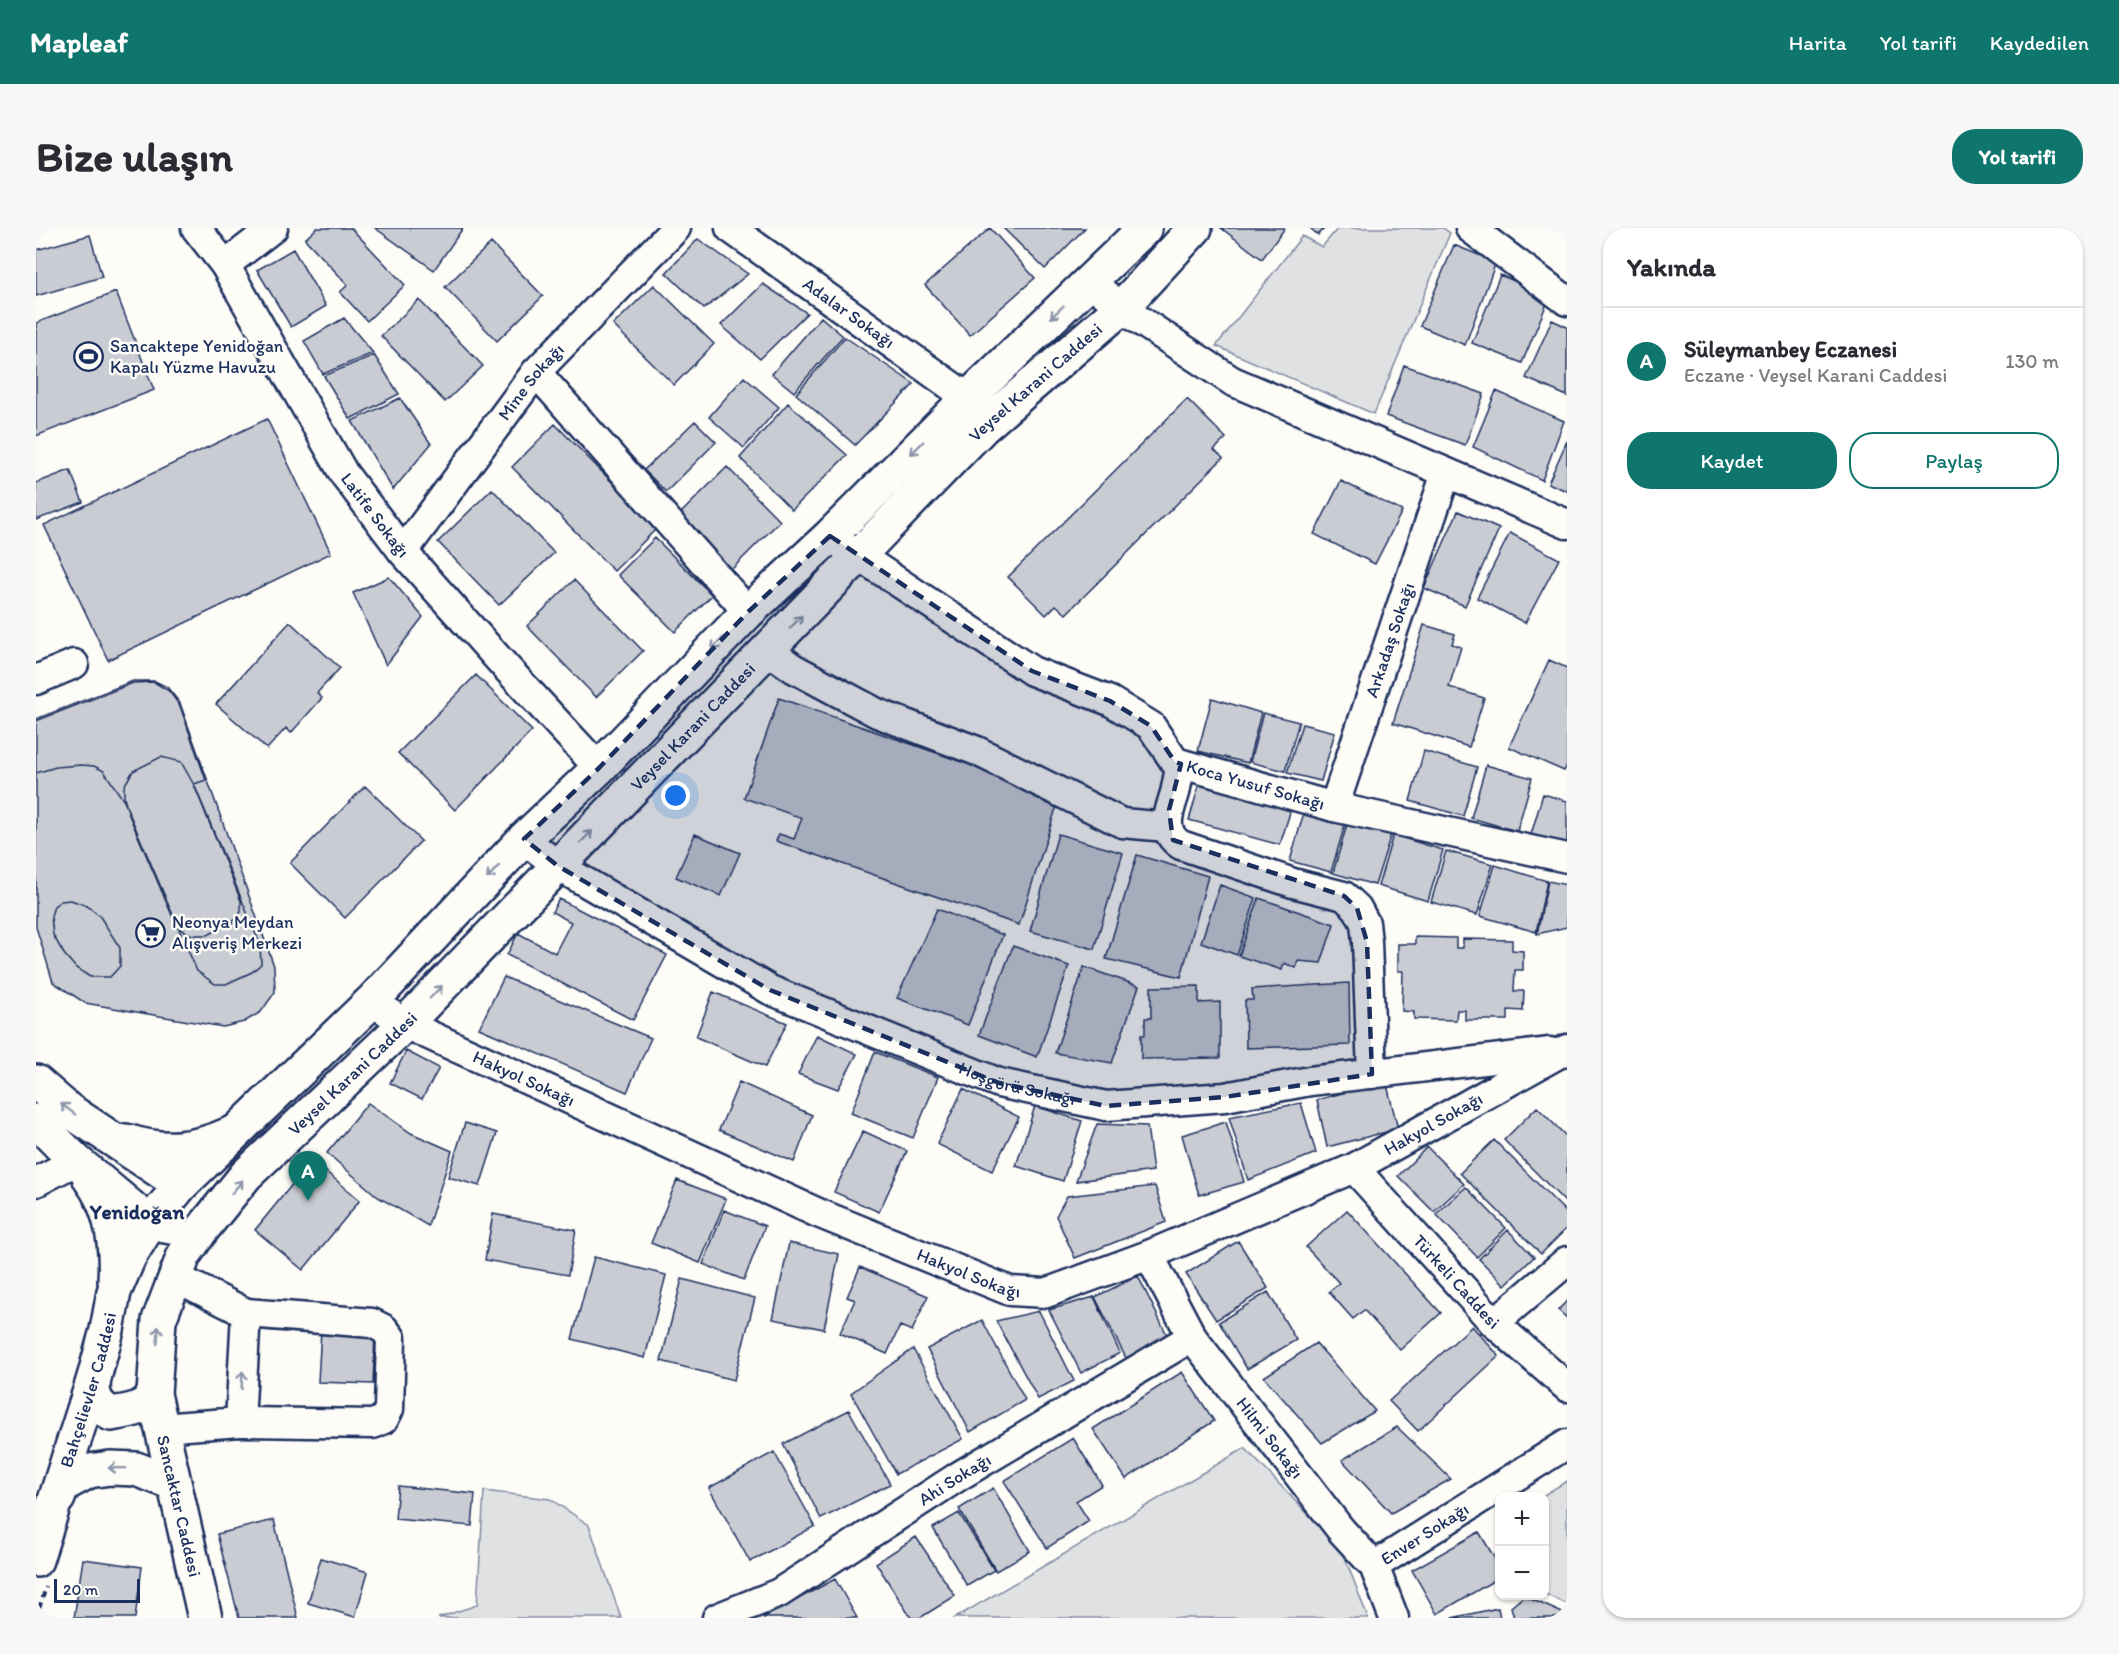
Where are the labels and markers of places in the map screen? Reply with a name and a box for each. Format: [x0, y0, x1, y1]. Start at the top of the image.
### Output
place label: Sancaktepe Yenidoğan Kapalı Yüzme Havuzu [110, 335, 284, 378]
sports icon: Sancaktepe Yenidoğan Kapalı Yüzme Havuzu [73, 340, 105, 372]
place label: Neonya Meydan Alışveriş Merkezi [172, 911, 302, 954]
supermarket icon: Neonya Meydan Alışveriş Merkezi [135, 916, 167, 948]
pin: A [288, 1152, 328, 1201]

